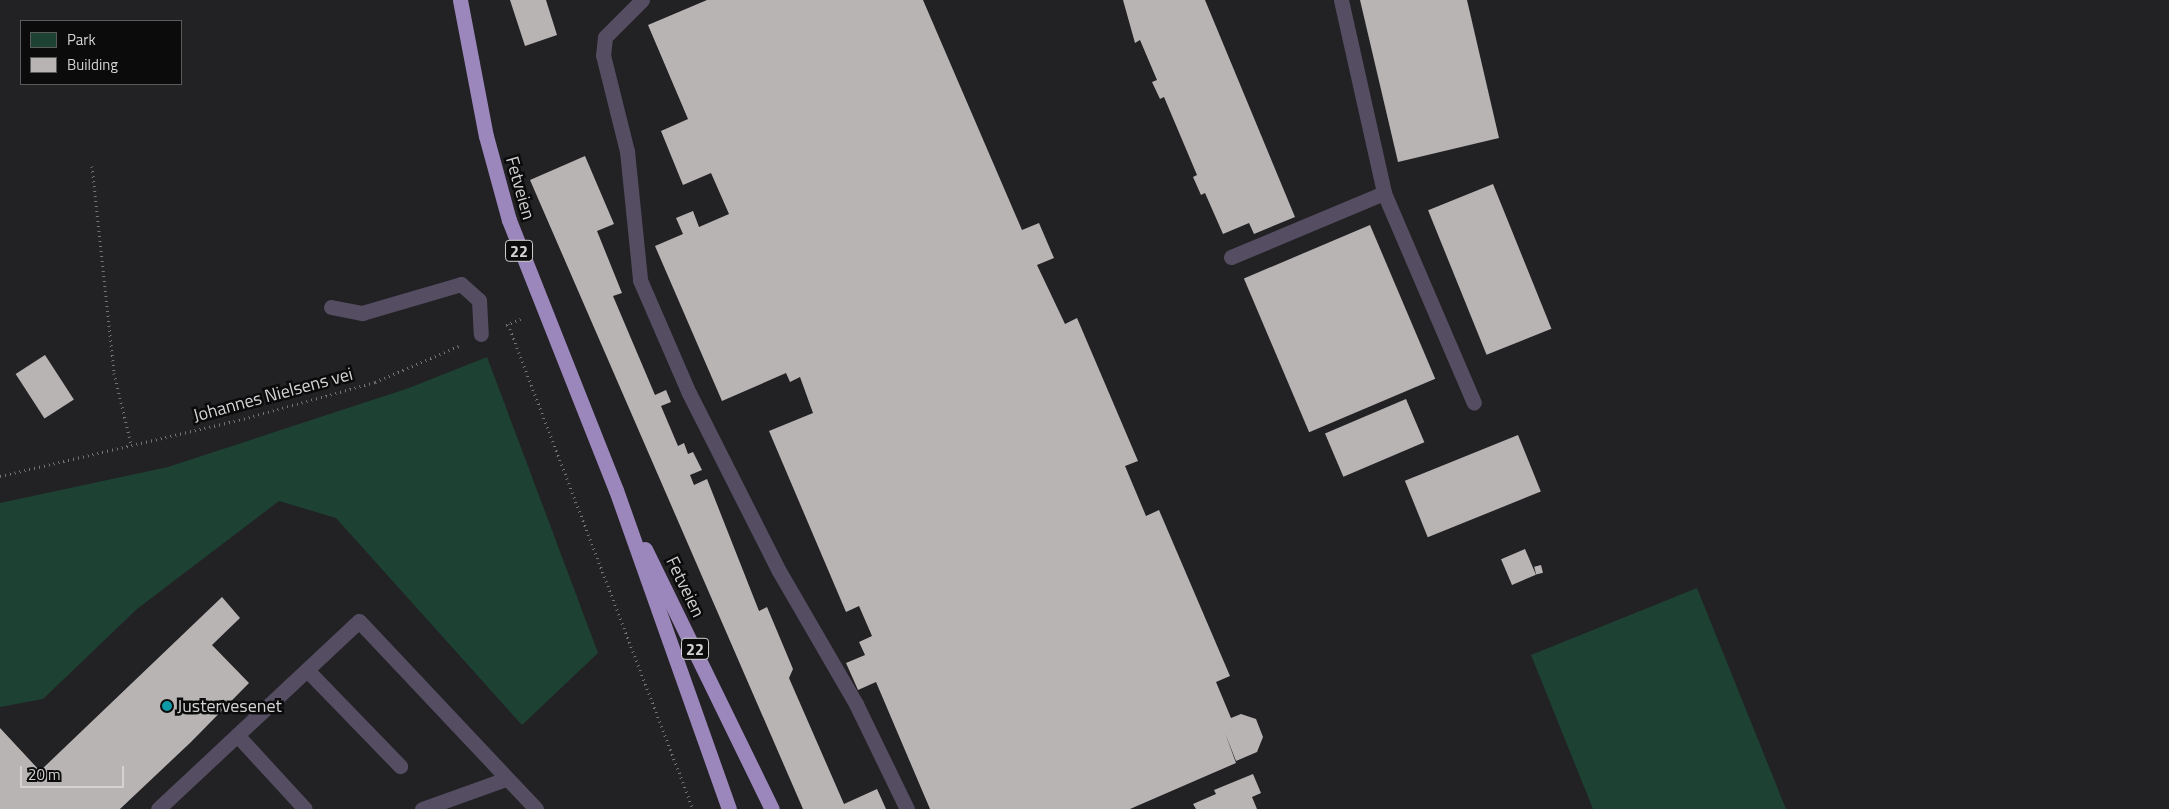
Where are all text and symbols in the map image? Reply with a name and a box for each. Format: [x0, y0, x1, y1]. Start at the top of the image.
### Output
legend [20, 20, 182, 85]
text: Park [67, 28, 96, 51]
text: Building [67, 53, 118, 76]
street label: Fetveien [501, 154, 539, 222]
road number: 22 [504, 238, 534, 264]
street label: Johannes Nielsens vei [191, 363, 355, 427]
street label: Fetveien [661, 553, 709, 621]
road number: 22 [680, 636, 710, 662]
place label: Justervesenet [177, 695, 282, 717]
marker: Justervesenet [161, 700, 173, 712]
scale bar [22, 756, 126, 788]
text: 20 m [28, 763, 61, 786]

